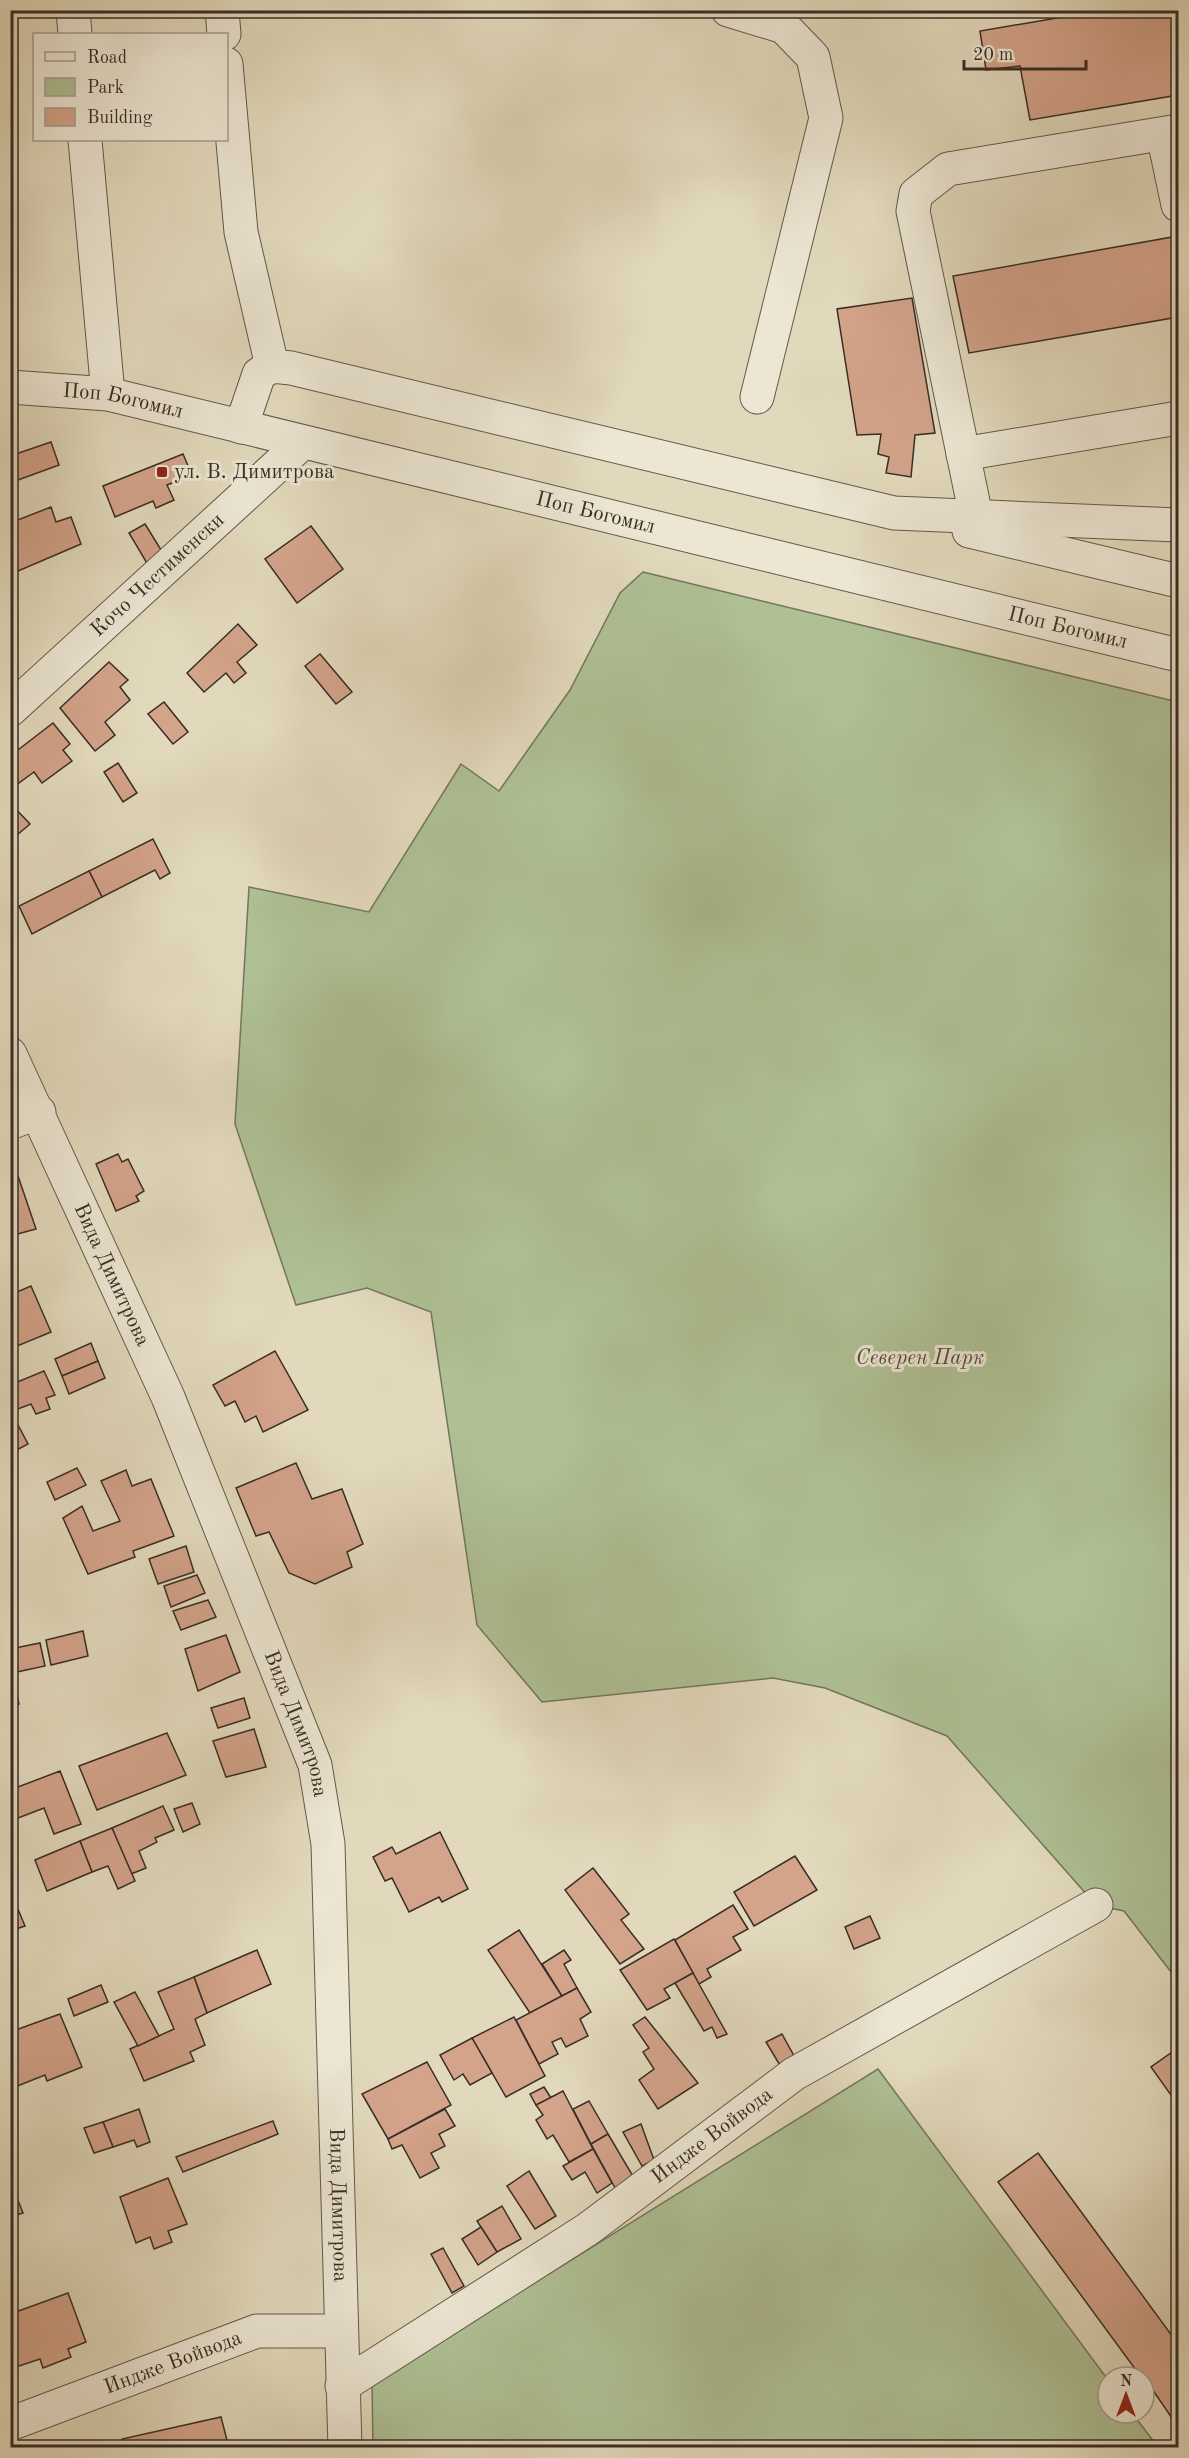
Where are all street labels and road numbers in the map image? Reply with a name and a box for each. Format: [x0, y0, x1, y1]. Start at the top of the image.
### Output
street label: Поп Богомил [62, 380, 185, 422]
street label: Поп Богомил [534, 488, 657, 538]
street label: Кочо Честименски [87, 509, 228, 641]
street label: Поп Богомил [1006, 603, 1129, 653]
street label: Вида Димитрова [70, 1200, 153, 1349]
street label: Вида Димитрова [260, 1648, 331, 1799]
street label: Индже Войвода [648, 2084, 776, 2188]
street label: Вида Димитрова [325, 2127, 351, 2282]
street label: Индже Войвода [101, 2327, 245, 2398]

